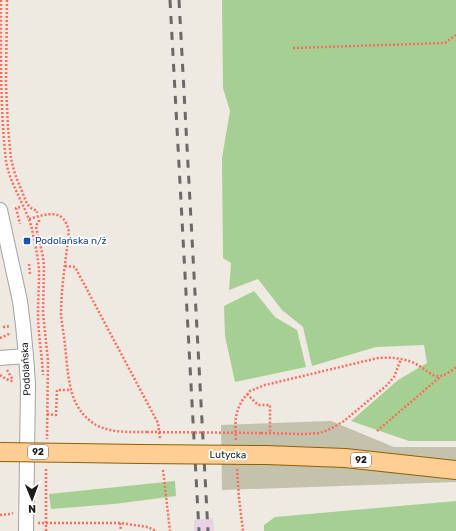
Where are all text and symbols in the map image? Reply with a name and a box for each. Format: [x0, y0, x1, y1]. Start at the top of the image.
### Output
place label: Podolańska n/ż [35, 235, 107, 247]
marker: Podolańska n/ż [22, 236, 32, 246]
street label: Podolańska [19, 342, 33, 396]
road number: 92 [28, 445, 48, 459]
street label: Lutycka [209, 449, 247, 461]
road number: 92 [351, 453, 371, 467]
north arrow [12, 479, 52, 519]
text: N [28, 502, 36, 515]

